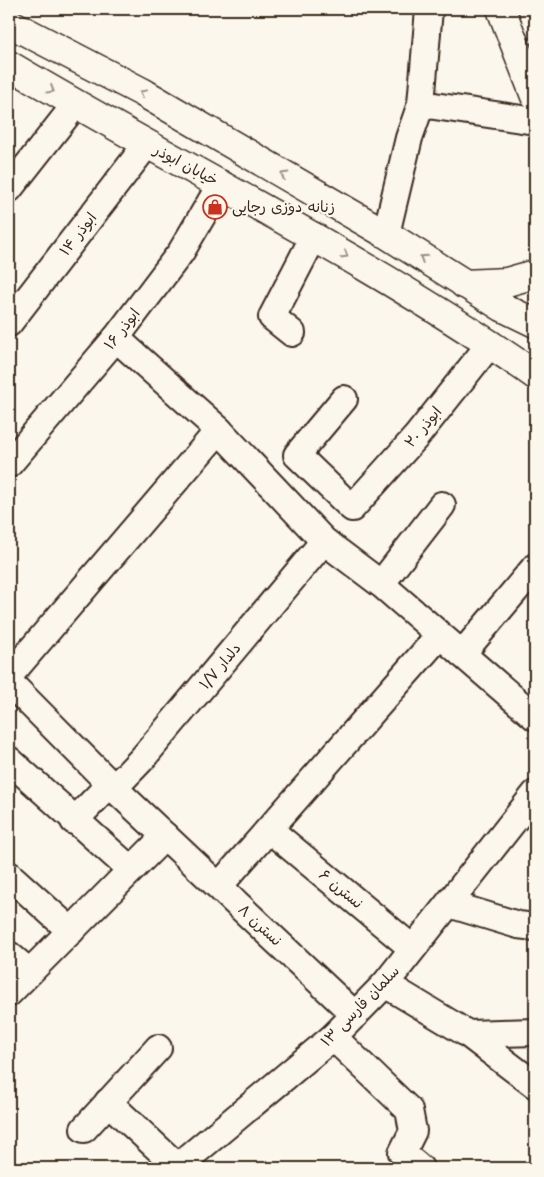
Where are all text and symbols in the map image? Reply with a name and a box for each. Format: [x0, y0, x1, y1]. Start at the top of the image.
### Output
one-way arrow [45, 84, 54, 94]
one-way arrow [139, 89, 148, 99]
street label: خیابان ابوذر [149, 139, 222, 190]
one-way arrow [280, 171, 289, 181]
shop icon: زنانه دوزی رجایی [202, 194, 228, 220]
place label: زنانه دوزی رجایی [232, 197, 335, 217]
street label: ابوذر ۱۴ [55, 208, 101, 260]
one-way arrow [340, 248, 349, 258]
one-way arrow [420, 254, 429, 264]
street label: ابوذر ۱۶ [99, 304, 145, 354]
street label: ابوذر ۲۰ [400, 402, 446, 452]
street label: دلدار ۱/۷ [195, 639, 245, 693]
street label: نسترن ۶ [315, 865, 367, 913]
street label: نسترن ۸ [234, 900, 286, 950]
street label: ۱۳ سلمان فارسی [316, 961, 404, 1051]

